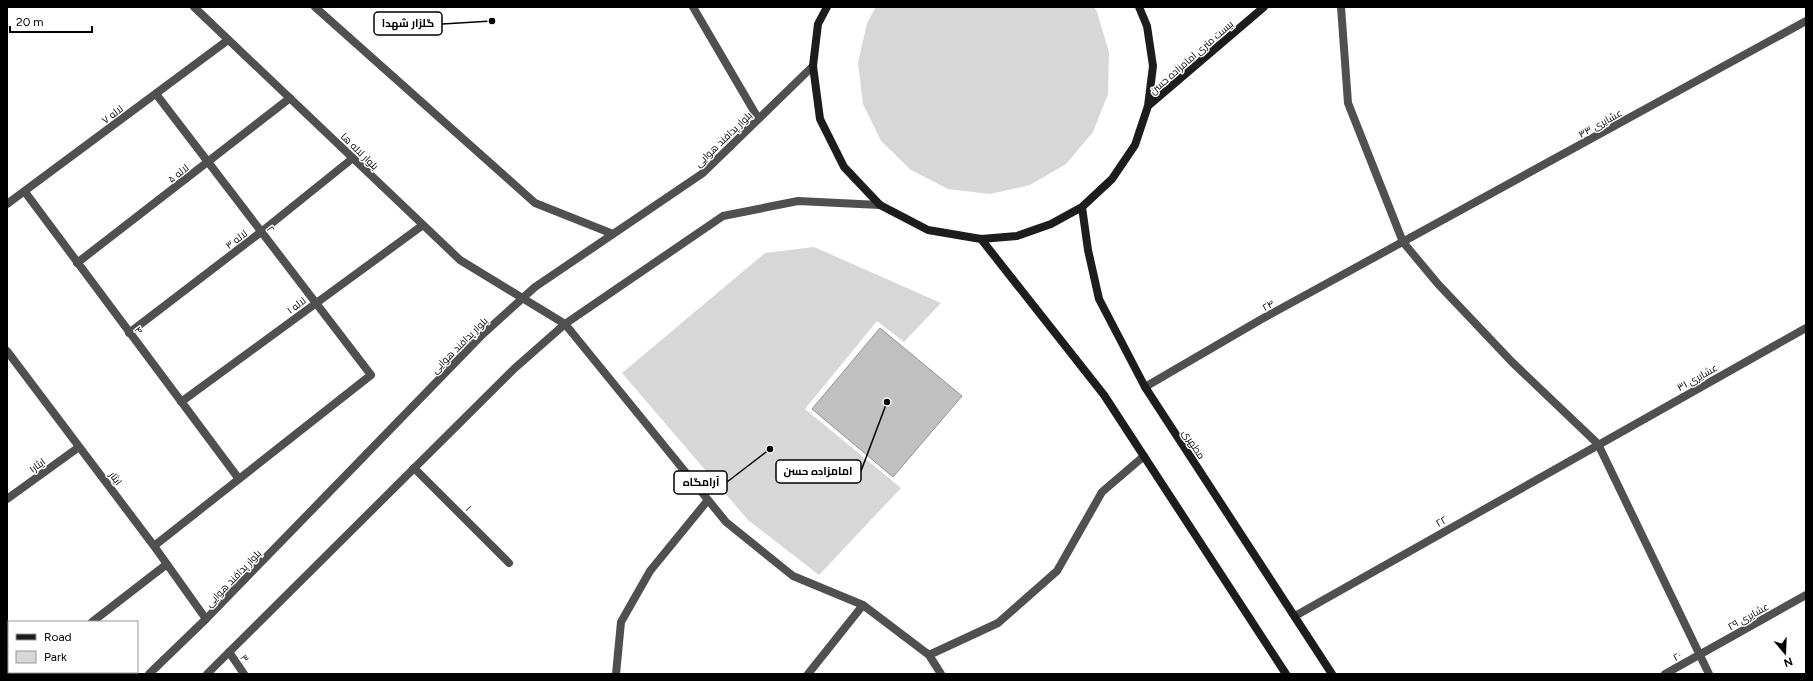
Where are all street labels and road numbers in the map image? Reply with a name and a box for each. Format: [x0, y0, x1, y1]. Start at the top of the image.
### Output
street label: بیست متری امامزاده حسن [1147, 17, 1236, 97]
street label: لاله ۷ [99, 102, 126, 127]
street label: عشایری ۳۳ [1576, 106, 1624, 141]
street label: بلوار پدافند هوایی [692, 109, 755, 170]
street label: بلوار لاله ها [338, 130, 381, 173]
street label: لاله ۵ [165, 161, 191, 186]
street label: ۲ [264, 223, 277, 235]
street label: لاله ۳ [223, 227, 250, 252]
street label: لاله ۱ [284, 294, 308, 317]
street label: ۲۴ [1260, 297, 1277, 314]
street label: بلوار پدافند هوایی [428, 314, 490, 376]
street label: ۴ [131, 324, 146, 337]
street label: عشایری ۳۱ [1675, 361, 1720, 394]
street label: مطهری [1179, 427, 1208, 461]
street label: ایثار۱ [27, 455, 48, 476]
street label: ایثار [106, 468, 125, 488]
street label: ۱ [463, 503, 474, 514]
street label: ۲۲ [1433, 513, 1449, 530]
street label: بلوار پدافند هوایی [203, 547, 264, 610]
street label: عشایری ۲۹ [1725, 600, 1771, 633]
street label: ۲۰ [1671, 649, 1684, 664]
street label: ۳ [237, 652, 252, 665]

